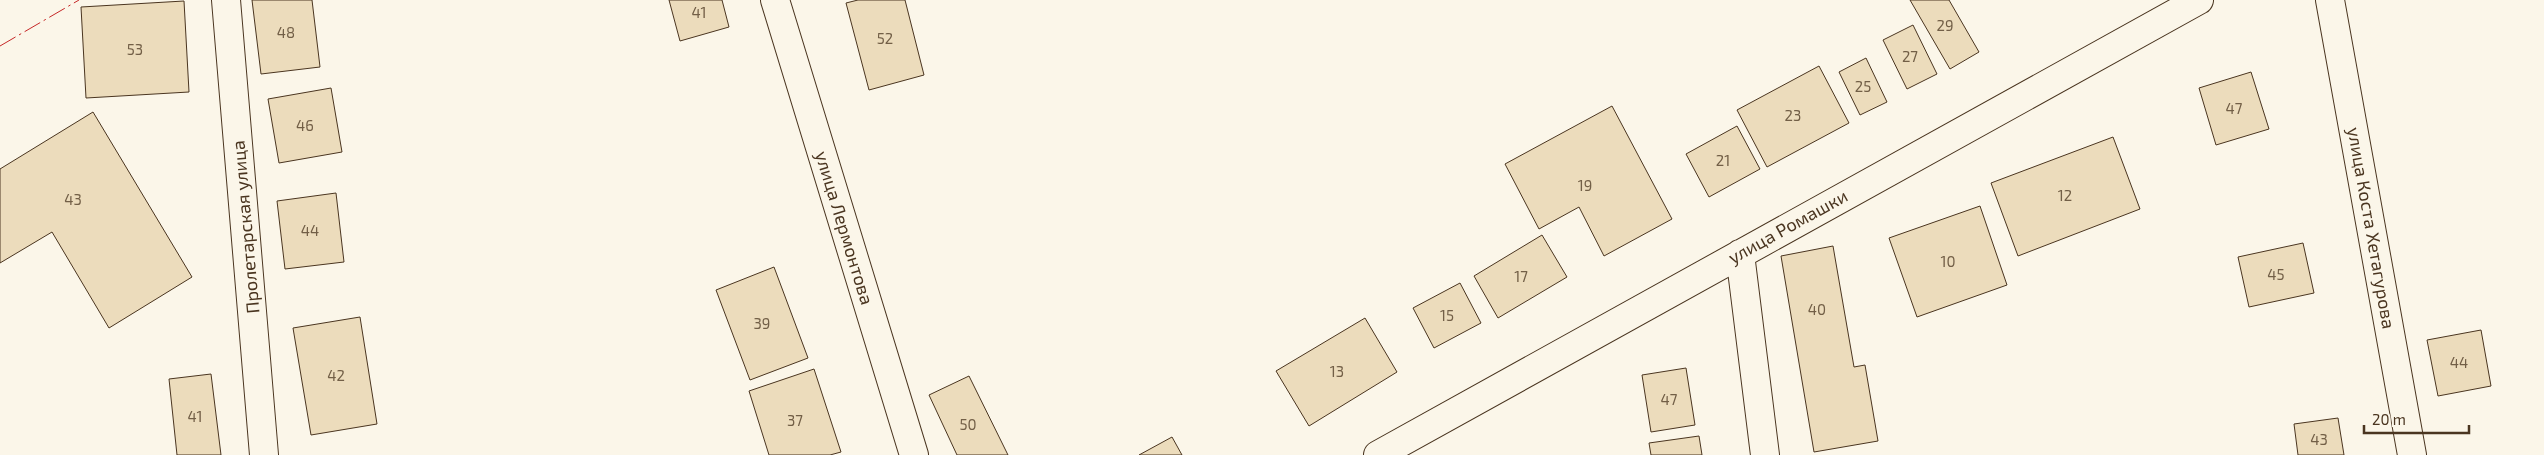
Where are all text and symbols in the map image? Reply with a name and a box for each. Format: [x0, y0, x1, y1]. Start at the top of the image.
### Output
house number: 41 [691, 3, 707, 21]
house number: 29 [1936, 16, 1954, 34]
house number: 48 [277, 23, 295, 41]
house number: 52 [877, 29, 893, 47]
house number: 53 [127, 40, 143, 58]
house number: 27 [1902, 47, 1918, 65]
house number: 25 [1855, 77, 1871, 95]
house number: 47 [2226, 99, 2243, 117]
house number: 23 [1785, 106, 1801, 124]
house number: 46 [296, 116, 314, 134]
street label: улица Коста Хетагурова [2343, 125, 2401, 330]
street label: Пролетарская улица [226, 140, 264, 315]
street label: улица Лермонтова [811, 148, 879, 307]
house number: 21 [1716, 151, 1730, 169]
house number: 19 [1578, 176, 1592, 194]
street label: улица Ромашки [1724, 184, 1851, 268]
house number: 12 [2058, 186, 2072, 204]
house number: 43 [64, 190, 82, 208]
house number: 44 [301, 221, 319, 239]
house number: 10 [1940, 252, 1956, 270]
house number: 45 [2267, 265, 2285, 283]
house number: 17 [1514, 267, 1528, 285]
house number: 40 [1808, 300, 1826, 318]
house number: 15 [1440, 306, 1454, 324]
house number: 39 [754, 314, 770, 332]
house number: 44 [2450, 353, 2468, 371]
house number: 13 [1330, 362, 1344, 380]
house number: 42 [327, 366, 345, 384]
house number: 47 [1661, 390, 1678, 408]
scale bar [2364, 402, 2469, 434]
house number: 41 [187, 407, 203, 425]
text: 20 m [2372, 410, 2406, 428]
house number: 37 [787, 411, 803, 429]
house number: 50 [959, 415, 977, 433]
house number: 43 [2310, 430, 2328, 448]

